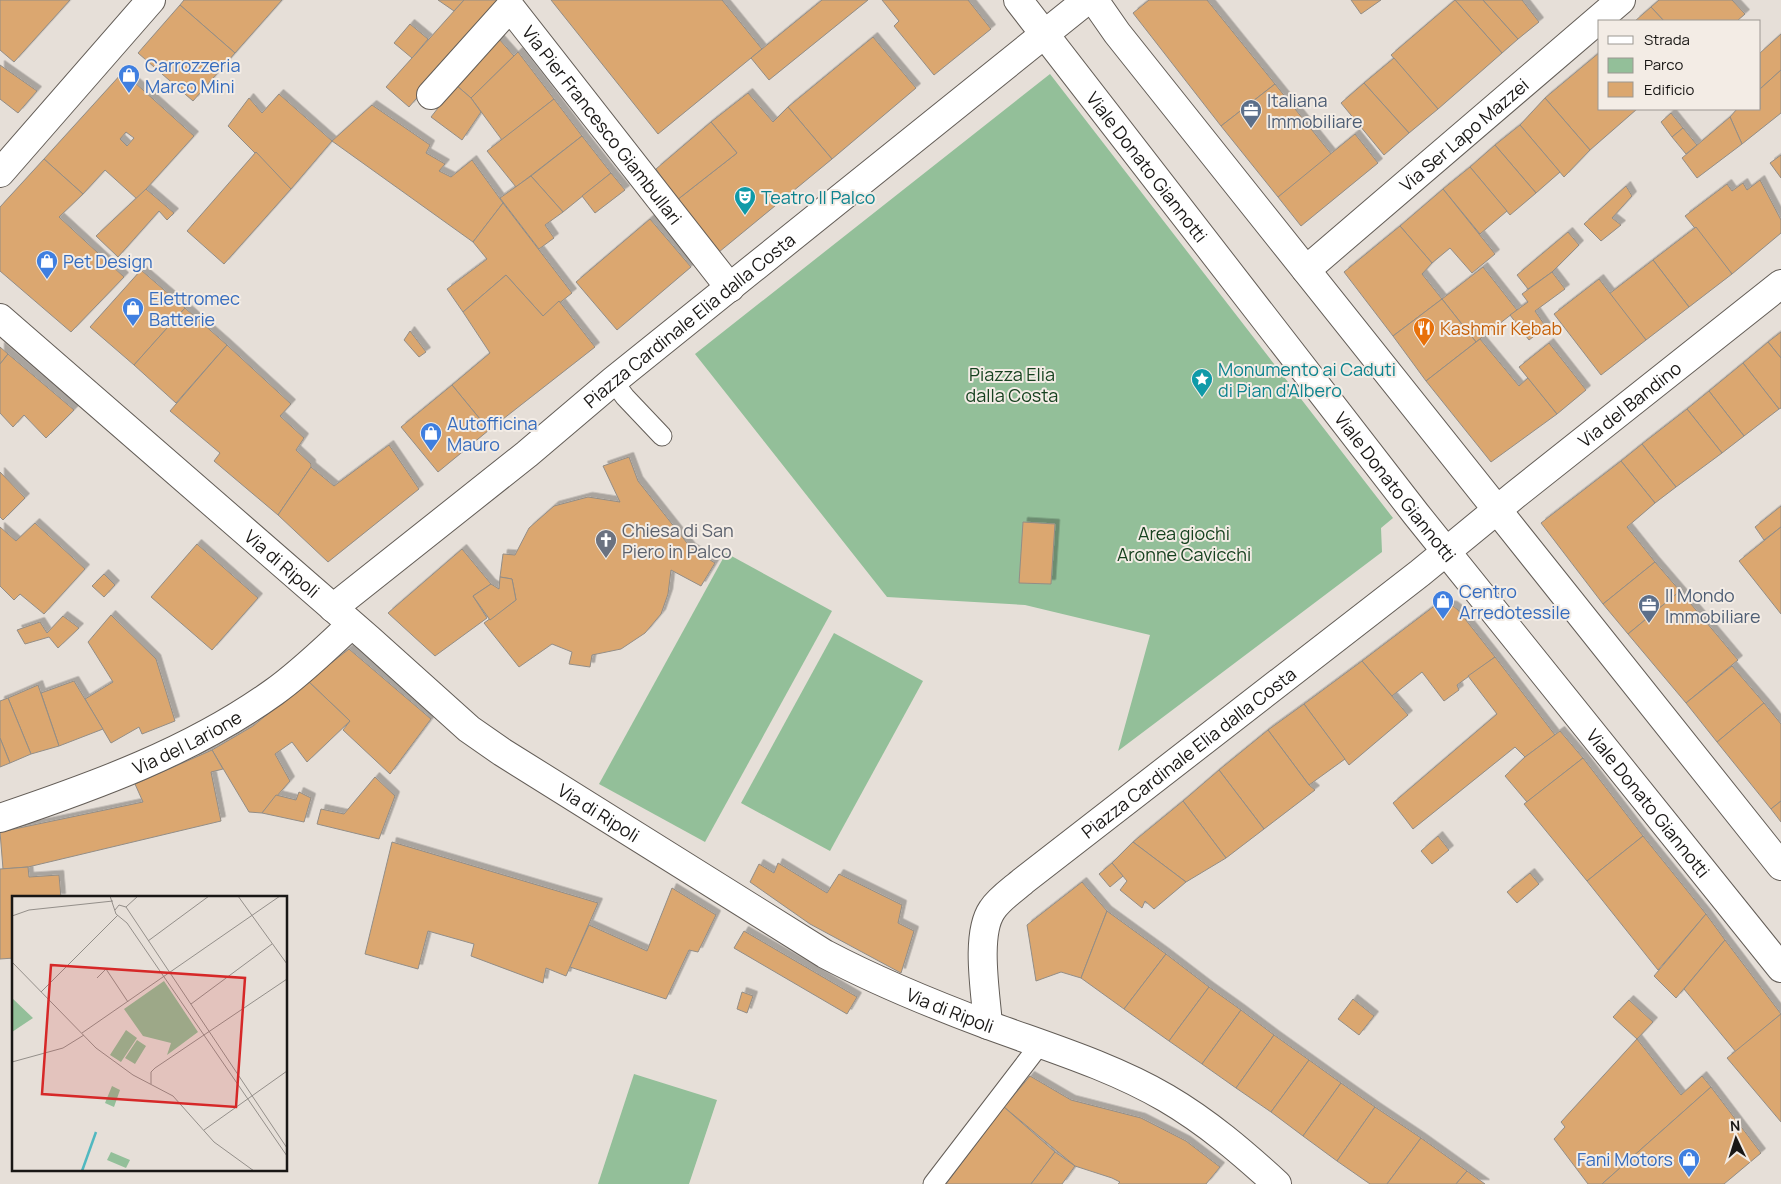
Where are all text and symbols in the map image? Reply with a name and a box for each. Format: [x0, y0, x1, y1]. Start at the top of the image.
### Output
legend [1598, 20, 1761, 110]
street label: Via Pier Francesco Giambullari [517, 21, 688, 229]
text: Strada [1644, 29, 1690, 50]
place label: Carrozzeria Marco Mini [145, 53, 241, 98]
text: Parco [1644, 54, 1683, 75]
shop icon: Carrozzeria Marco Mini [117, 63, 141, 94]
street label: Via Ser Lapo Mazzei [1394, 73, 1533, 197]
text: Edificio [1644, 79, 1695, 100]
street label: Viale Donato Giannotti [1081, 87, 1213, 247]
place label: Italiana Immobiliare [1267, 88, 1362, 133]
office icon: Italiana Immobiliare [1239, 98, 1263, 129]
theatre icon: Teatro Il Palco [733, 185, 757, 216]
place label: Teatro Il Palco [761, 185, 875, 209]
street label: Piazza Cardinale Elia dalla Costa [578, 227, 800, 413]
shop icon: Pet Design [35, 249, 59, 280]
place label: Pet Design [63, 249, 153, 273]
place label: Elettromec Batterie [149, 286, 240, 331]
shop icon: Elettromec Batterie [121, 296, 145, 327]
restaurant icon: Kashmir Kebab [1412, 316, 1436, 347]
place label: Kashmir Kebab [1440, 316, 1562, 340]
street label: Via del Bandino [1573, 356, 1686, 452]
place label: Monumento ai Caduti di Pian d'Albero [1218, 357, 1396, 402]
park label: Piazza Elia dalla Costa [966, 362, 1058, 407]
place icon: Monumento ai Caduti di Pian d'Albero [1190, 367, 1214, 398]
street label: Viale Donato Giannotti [1329, 407, 1462, 567]
place label: Autofficina Mauro [447, 411, 538, 456]
shop icon: Autofficina Mauro [419, 421, 443, 452]
place label: Chiesa di San Piero in Palco [622, 518, 734, 563]
park label: Area giochi Aronne Cavicchi [1117, 521, 1251, 566]
street label: Via di Ripoli [240, 524, 325, 603]
church icon: Chiesa di San Piero in Palco [594, 528, 618, 559]
place label: Centro Arredotessile [1459, 579, 1570, 624]
place label: Il Mondo Immobiliare [1665, 583, 1760, 628]
shop icon: Centro Arredotessile [1431, 589, 1455, 620]
office icon: Il Mondo Immobiliare [1637, 593, 1661, 624]
street label: Piazza Cardinale Elia dalla Costa [1076, 662, 1301, 843]
street label: Via del Larione [129, 705, 246, 780]
street label: Viale Donato Giannotti [1581, 724, 1715, 882]
street label: Via di Ripoli [553, 778, 644, 847]
inset map [12, 896, 288, 1172]
street label: Via di Ripoli [903, 982, 997, 1038]
north arrow [1711, 1114, 1761, 1164]
text: N [1729, 1116, 1741, 1135]
place label: Fani Motors [1577, 1147, 1673, 1171]
shop icon: Fani Motors [1677, 1147, 1701, 1178]

